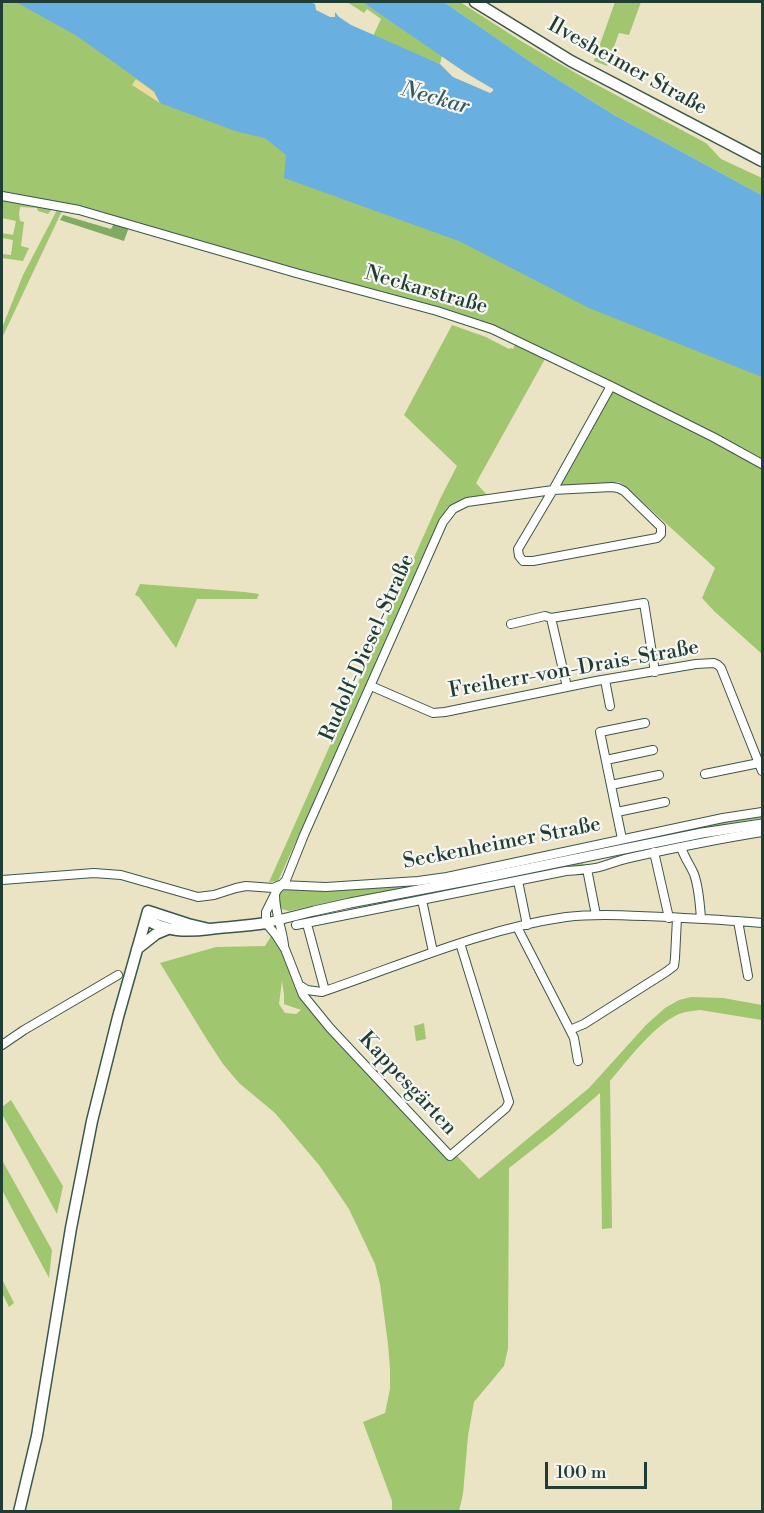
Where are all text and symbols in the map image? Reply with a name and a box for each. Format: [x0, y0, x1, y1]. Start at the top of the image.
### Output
street label: Ilvesheimer Straße [543, 13, 711, 121]
water label: Neckar [398, 77, 472, 121]
street label: Neckarstraße [362, 261, 490, 321]
street label: Rudolf-Diesel-Straße [315, 550, 421, 746]
street label: Freiherr-von-Drais-Straße [447, 636, 701, 704]
street label: Seckenheimer Straße [401, 812, 603, 876]
street label: Kappesgärten [353, 1027, 461, 1141]
scale bar [548, 1450, 650, 1488]
text: 100 m [556, 1461, 607, 1484]

